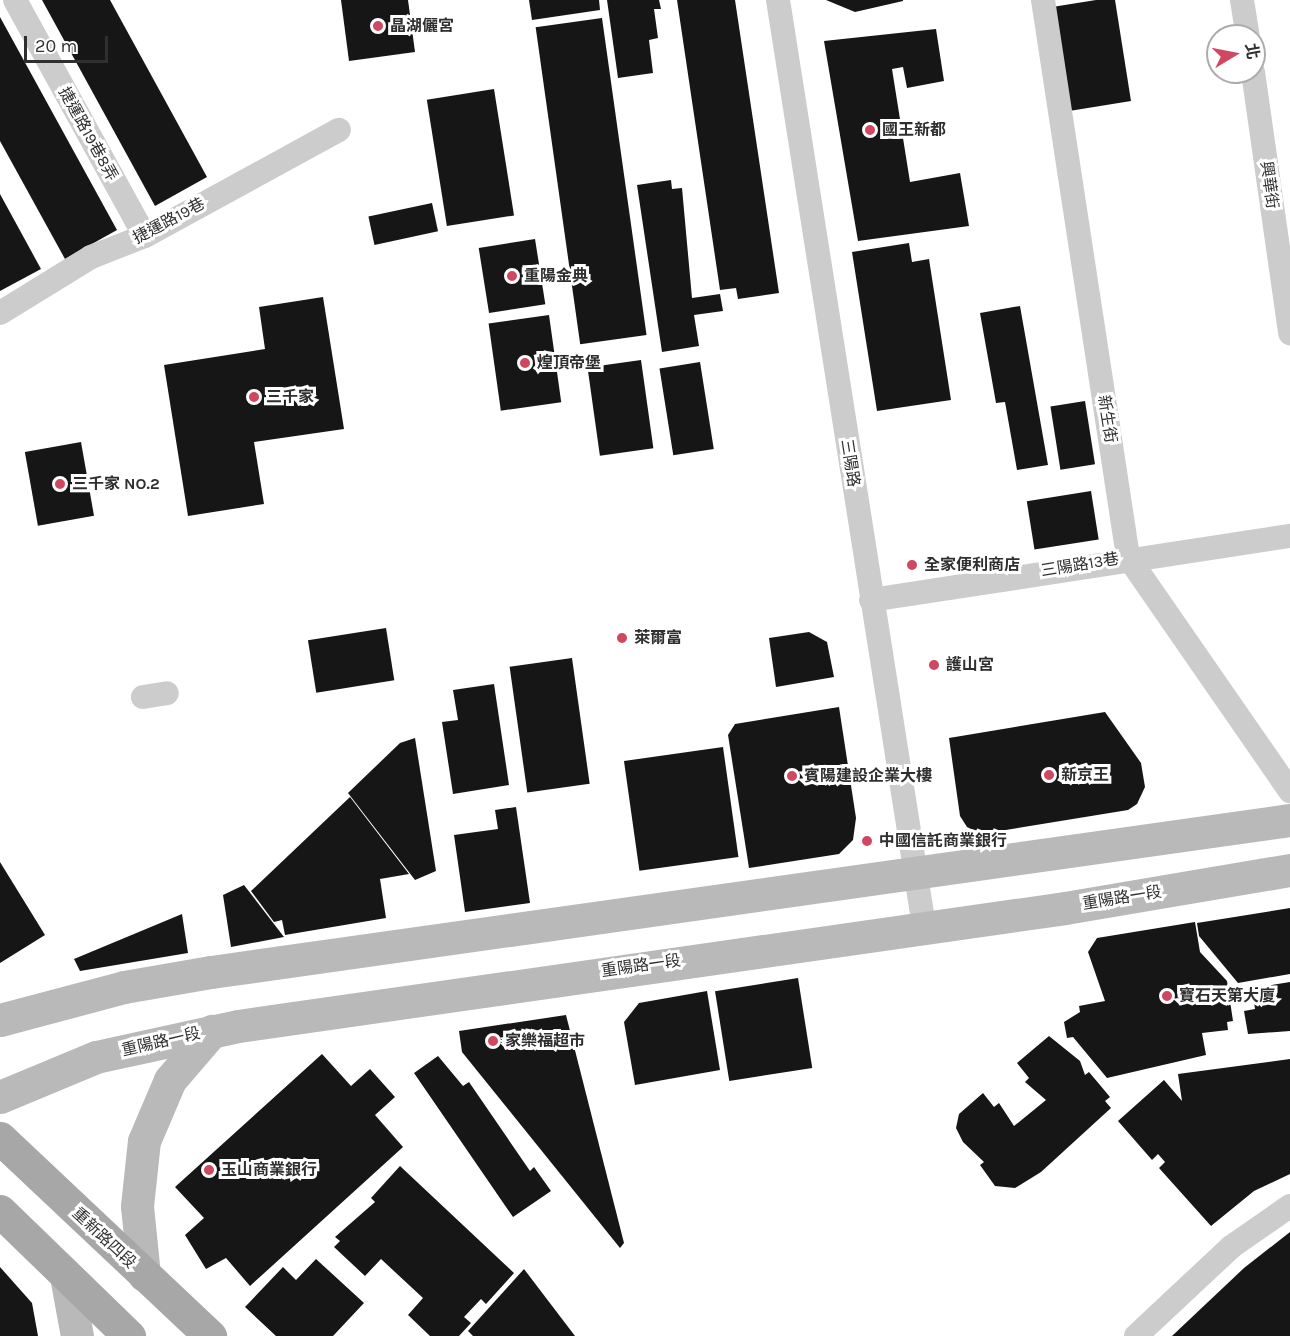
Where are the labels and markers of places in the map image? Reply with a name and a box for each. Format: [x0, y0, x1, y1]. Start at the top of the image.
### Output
place label: 晶湖儷宮 [390, 16, 454, 36]
marker: 晶湖儷宮 [371, 19, 385, 33]
place label: 國王新都 [882, 120, 946, 140]
marker: 國王新都 [863, 123, 877, 137]
place label: 重陽金典 [524, 266, 588, 286]
marker: 重陽金典 [505, 269, 519, 283]
place label: 煌頂帝堡 [537, 353, 601, 373]
marker: 煌頂帝堡 [518, 356, 532, 370]
place label: 三千家 [266, 387, 314, 407]
marker: 三千家 [247, 390, 261, 404]
place label: 三千家 NO.2 [72, 474, 160, 494]
marker: 三千家 NO.2 [53, 477, 67, 491]
place label: 全家便利商店 [924, 555, 1020, 575]
marker: 全家便利商店 [905, 558, 919, 572]
place label: 萊爾富 [634, 628, 682, 648]
marker: 萊爾富 [615, 631, 629, 645]
place label: 護山宮 [946, 655, 994, 675]
marker: 護山宮 [927, 658, 941, 672]
place label: 新京王 [1061, 765, 1109, 785]
place label: 賓陽建設企業大樓 [804, 766, 932, 786]
marker: 新京王 [1042, 768, 1056, 782]
marker: 賓陽建設企業大樓 [785, 769, 799, 783]
place label: 中國信託商業銀行 [879, 831, 1007, 851]
marker: 中國信託商業銀行 [860, 834, 874, 848]
place label: 寶石天第大廈 [1179, 986, 1275, 1006]
marker: 寶石天第大廈 [1160, 989, 1174, 1003]
place label: 家樂福超市 [505, 1031, 585, 1051]
marker: 家樂福超市 [486, 1034, 500, 1048]
place label: 玉山商業銀行 [221, 1160, 317, 1180]
marker: 玉山商業銀行 [202, 1163, 216, 1177]

